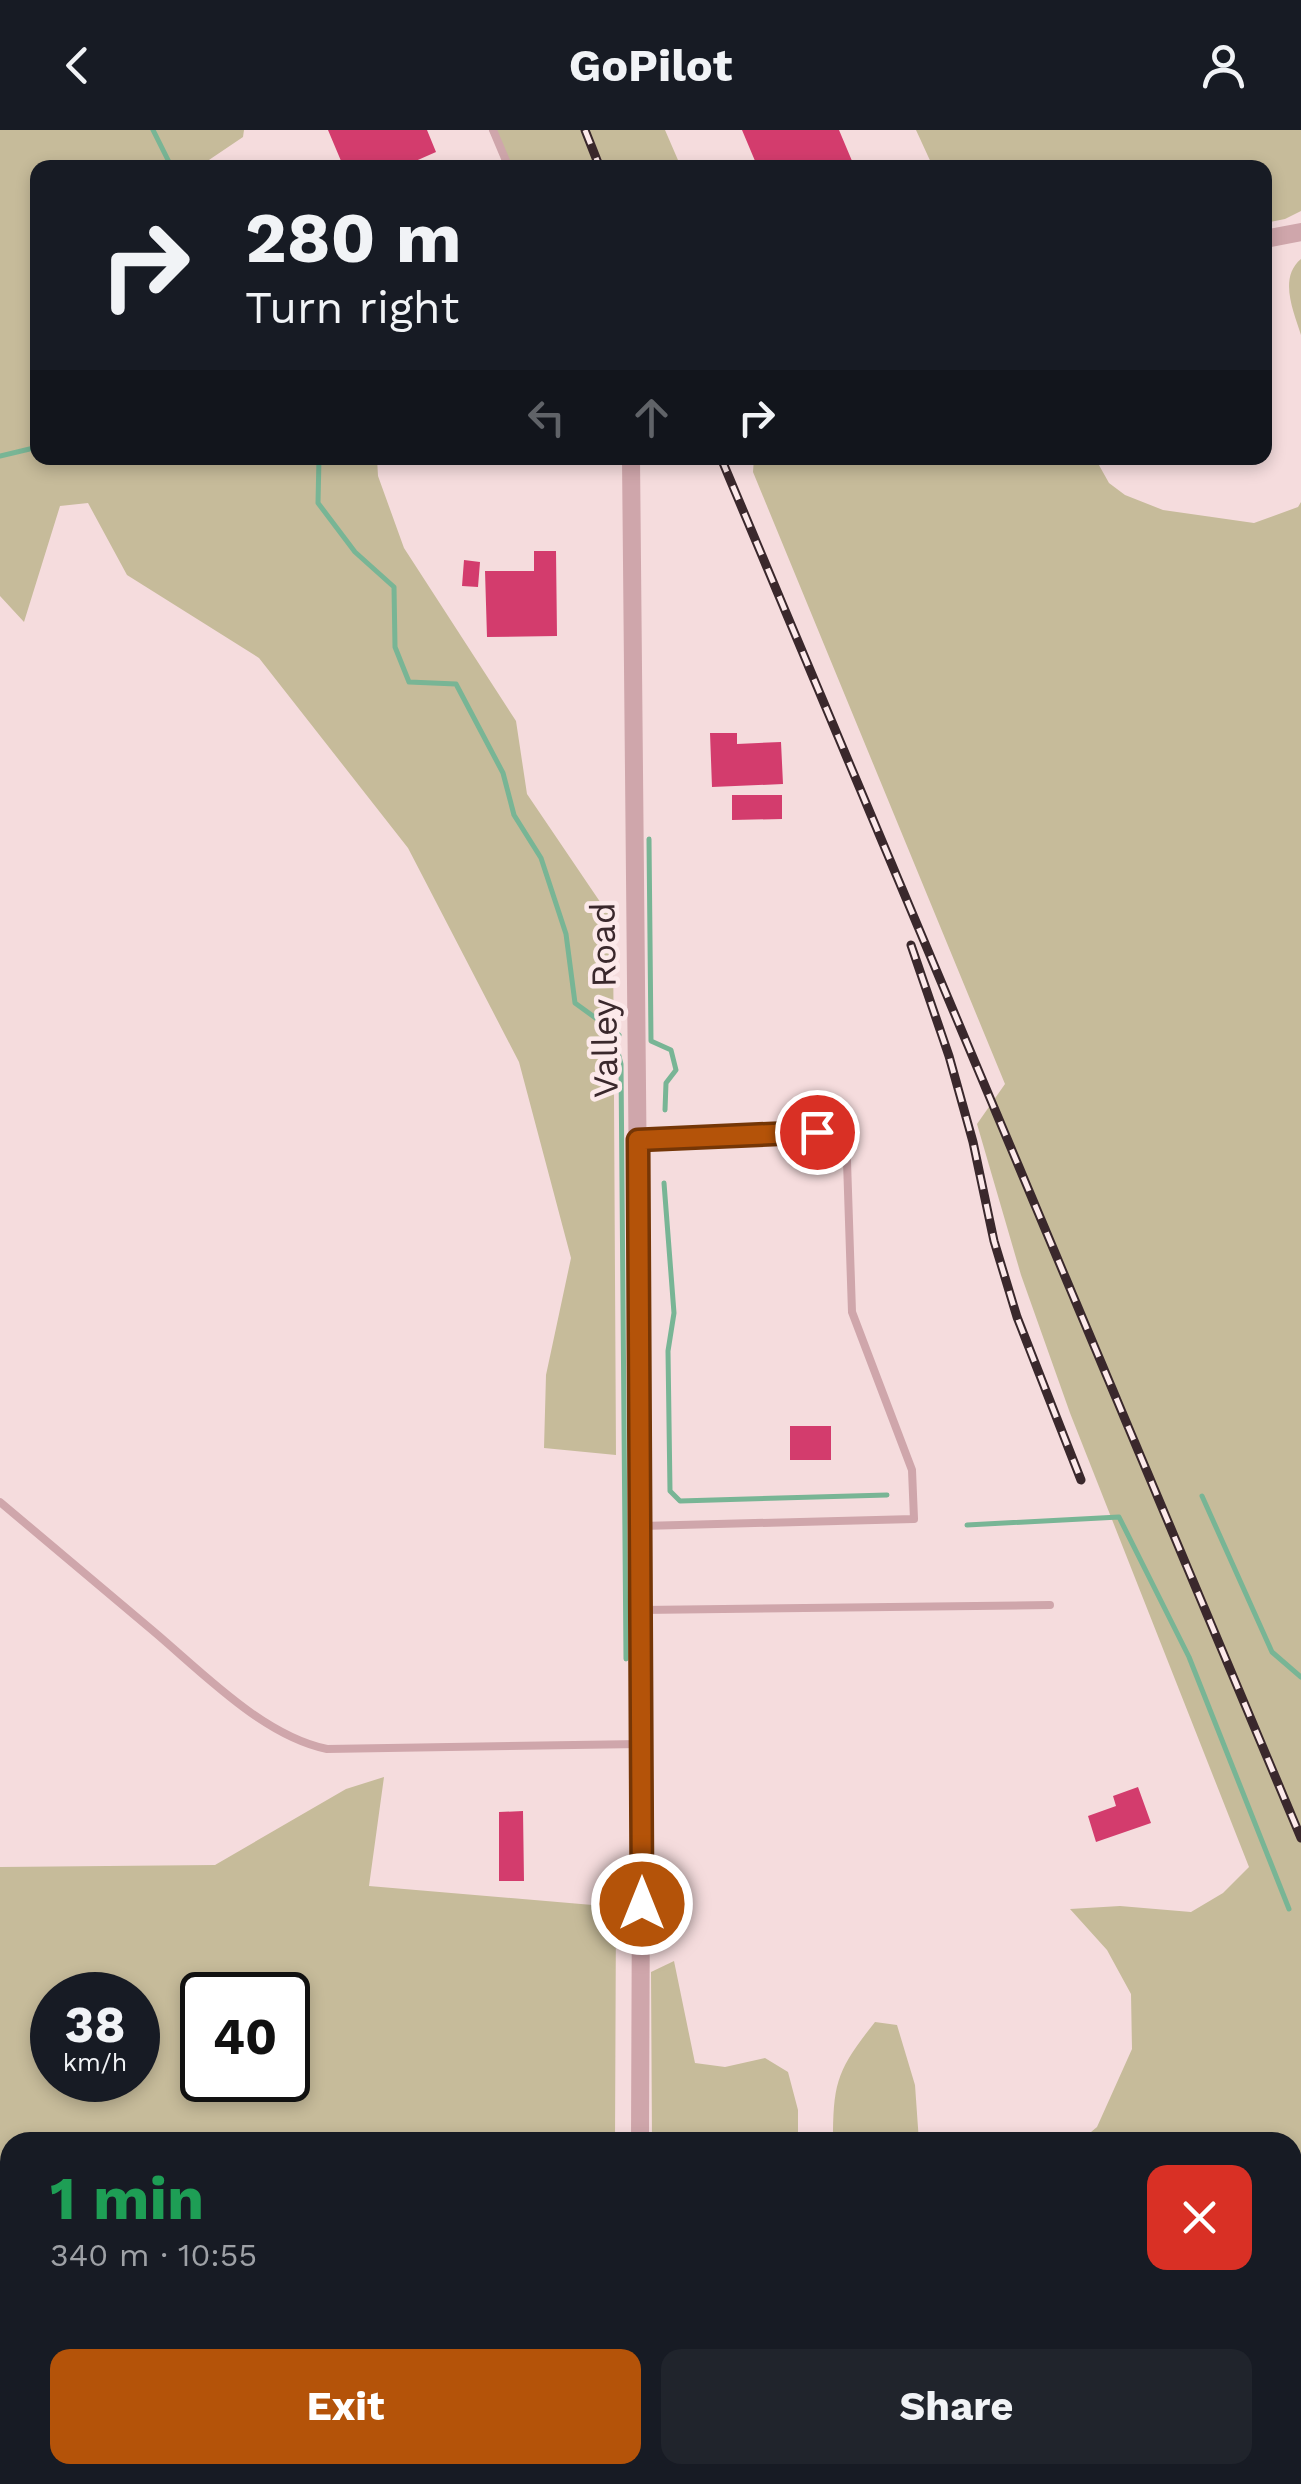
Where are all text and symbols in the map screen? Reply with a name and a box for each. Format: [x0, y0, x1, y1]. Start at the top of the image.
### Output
icon: back [50, 38, 105, 93]
icon: person [1196, 38, 1251, 93]
text: GoPilot [569, 39, 732, 92]
text: 280 m [245, 197, 462, 279]
icon: right [80, 200, 210, 330]
text: Turn right [245, 281, 459, 334]
icon: left [519, 390, 574, 445]
icon: ahead [624, 390, 679, 445]
icon: right [729, 390, 784, 445]
street label: Valley Road [581, 902, 627, 1098]
pin [775, 1090, 860, 1175]
icon: arrive [790, 1105, 845, 1160]
position arrow [590, 1852, 694, 1956]
speed limit sign: 40 [180, 1972, 310, 2102]
text: 38 [65, 1995, 126, 2054]
text: km/h [63, 2048, 127, 2077]
text: 1 min [50, 2163, 204, 2234]
button: close [1147, 2165, 1252, 2270]
text: 340 m · 10:55 [50, 2236, 257, 2274]
button: Exit [50, 2349, 641, 2464]
button: Share [661, 2349, 1252, 2464]

